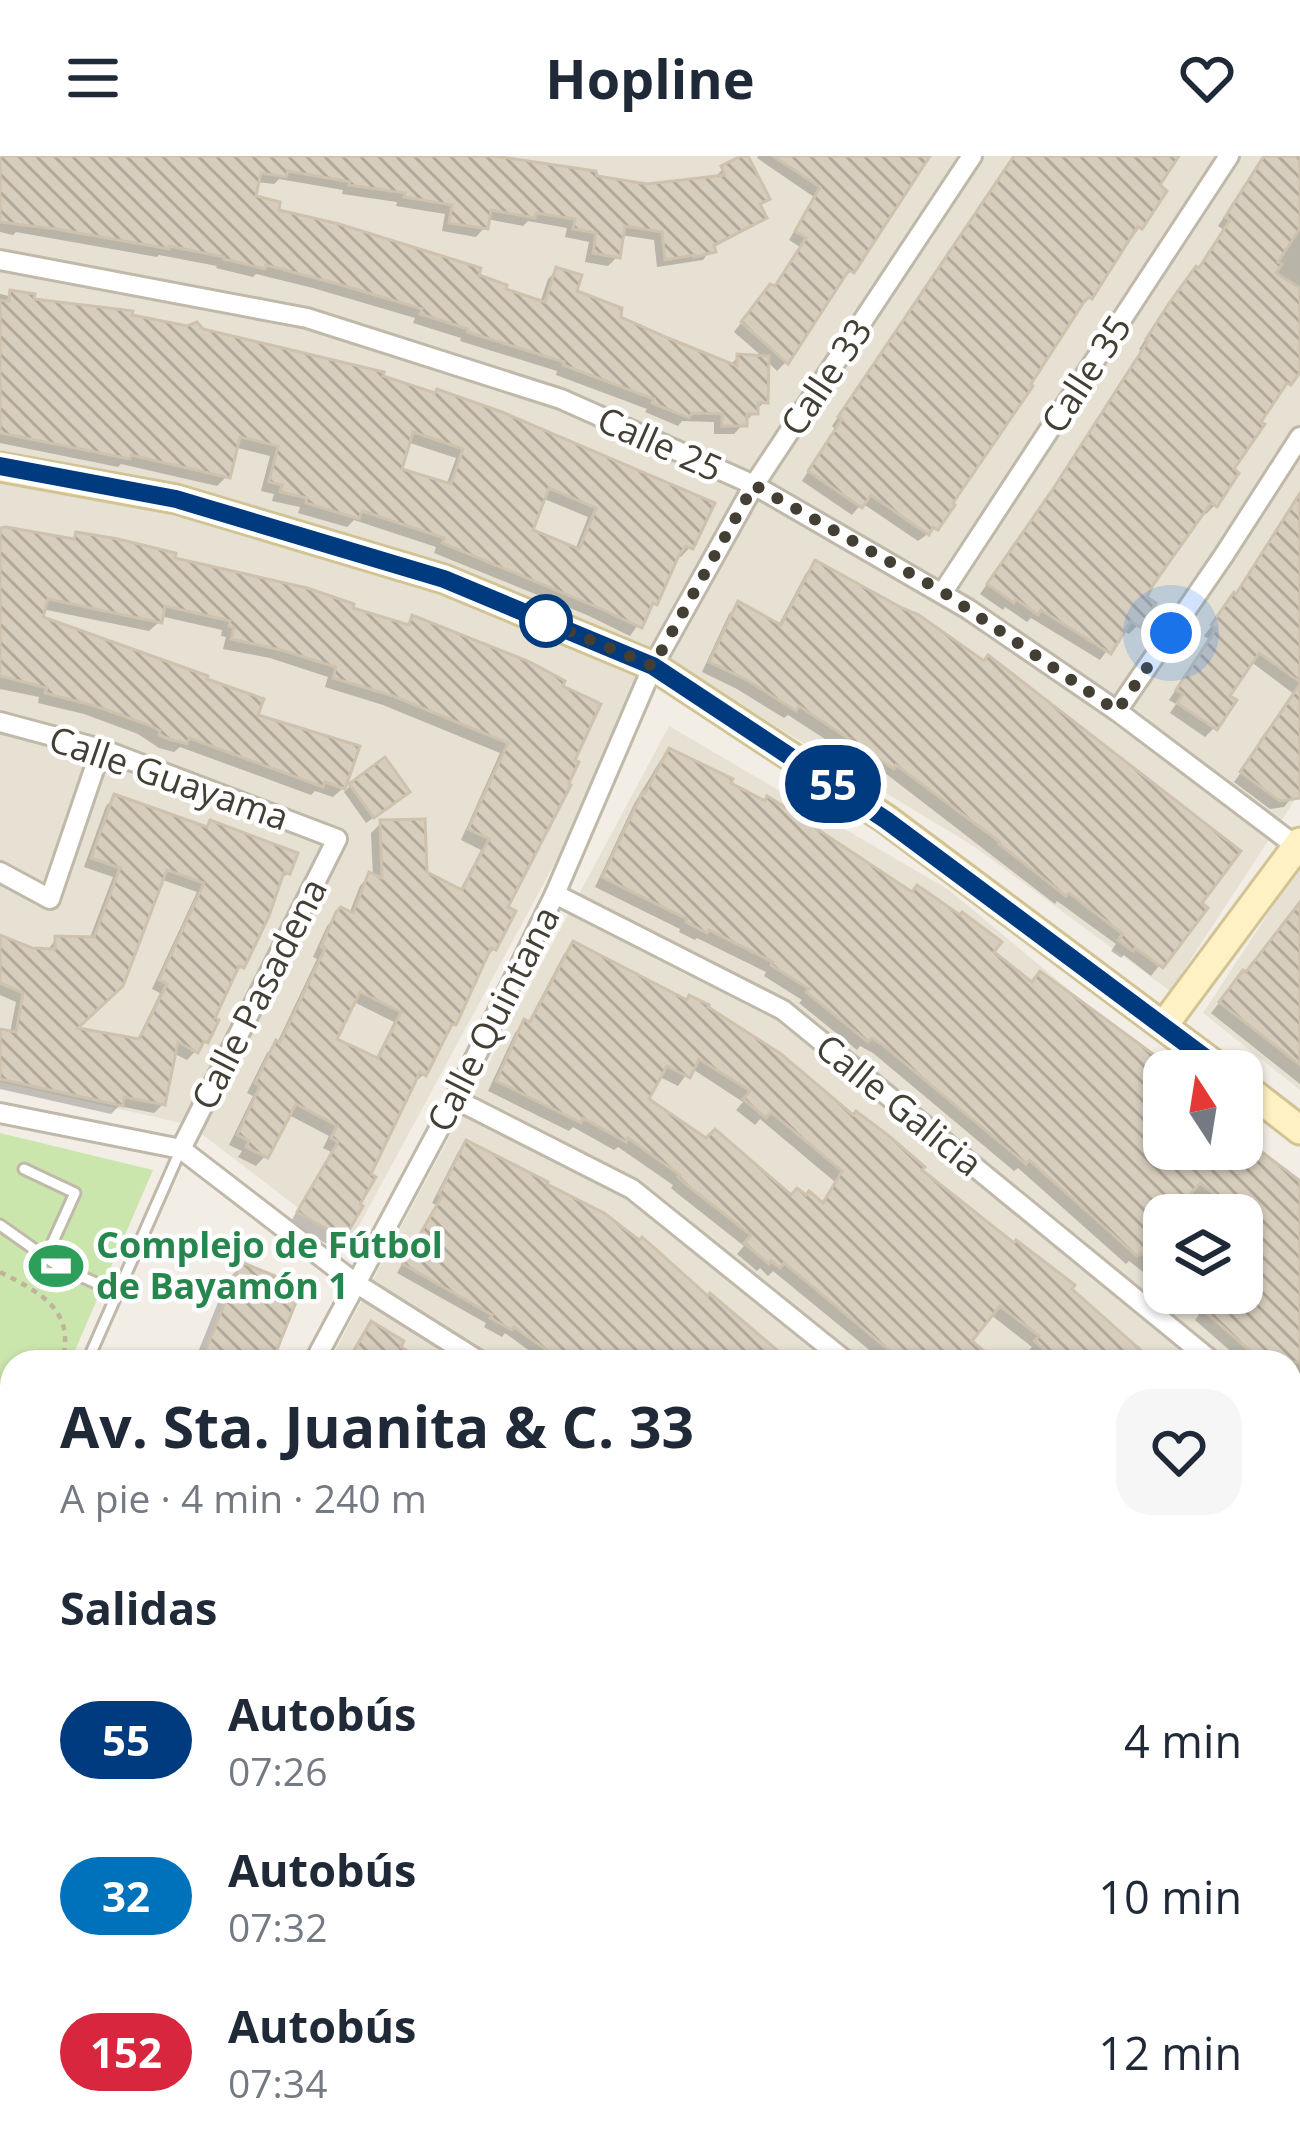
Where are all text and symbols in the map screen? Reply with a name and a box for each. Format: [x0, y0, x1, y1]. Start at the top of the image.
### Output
text: Hopline [545, 41, 755, 115]
icon: menu [60, 45, 126, 111]
icon: heart [1174, 45, 1240, 111]
street label: Calle 35 [1029, 305, 1142, 442]
street label: Calle 33 [768, 308, 883, 445]
street label: Calle 25 [590, 394, 730, 493]
unlabelled marker [521, 596, 571, 646]
your location [1141, 603, 1201, 663]
street label: Calle Guayama [43, 714, 295, 841]
line badge: 55 [779, 745, 887, 823]
text: 55 [809, 755, 857, 812]
street label: Calle Pasadena [179, 870, 338, 1118]
street label: Calle Quintana [415, 898, 570, 1140]
street label: Calle Galicia [806, 1022, 993, 1187]
north arrow [1143, 1050, 1263, 1170]
map controls [1143, 1050, 1263, 1314]
button: layers [1143, 1194, 1263, 1314]
place label: Complejo de Fútbol de Bayamón 1 [96, 1220, 443, 1310]
sports icon: Complejo de Fútbol de Bayamón 1 [27, 1237, 85, 1295]
text: Av. Sta. Juanita & C. 33 [60, 1387, 694, 1465]
button: heart [1116, 1389, 1242, 1515]
text: A pie · 4 min · 240 m [60, 1471, 427, 1524]
text: Salidas [60, 1577, 217, 1638]
text: Autobús [228, 1683, 416, 1744]
text: 4 min [1124, 1710, 1242, 1771]
text: 55 [102, 1711, 150, 1768]
text: 07:26 [228, 1744, 327, 1797]
text: Autobús [228, 1839, 416, 1900]
text: 10 min [1098, 1866, 1242, 1927]
text: 32 [102, 1867, 150, 1924]
text: 07:32 [228, 1900, 327, 1953]
text: Autobús [228, 1995, 416, 2056]
text: 12 min [1098, 2022, 1242, 2083]
text: 152 [90, 2023, 162, 2080]
text: 07:34 [228, 2056, 327, 2109]

